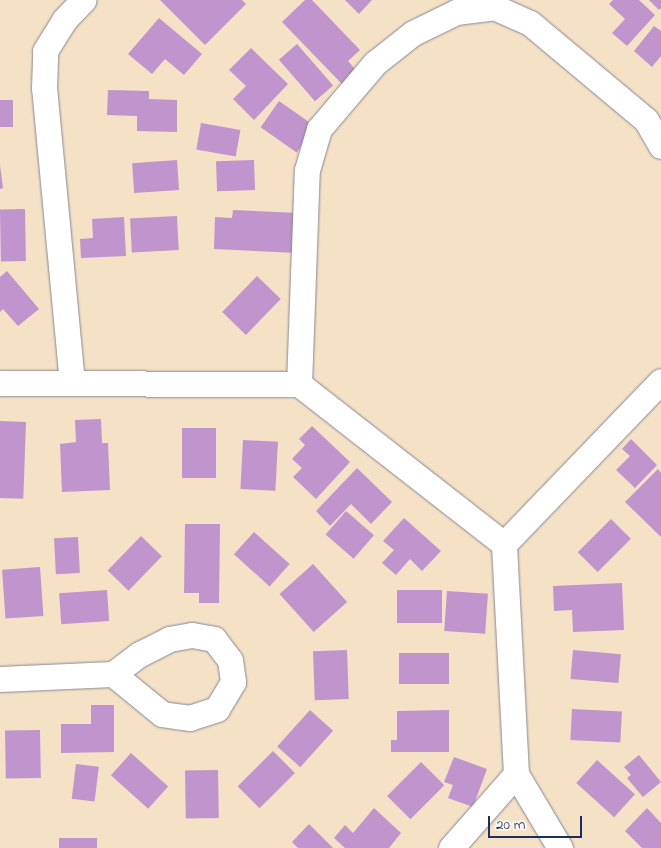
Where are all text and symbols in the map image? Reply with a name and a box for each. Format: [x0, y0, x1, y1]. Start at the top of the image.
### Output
scale bar [491, 806, 585, 838]
text: 20 m [496, 814, 525, 836]

